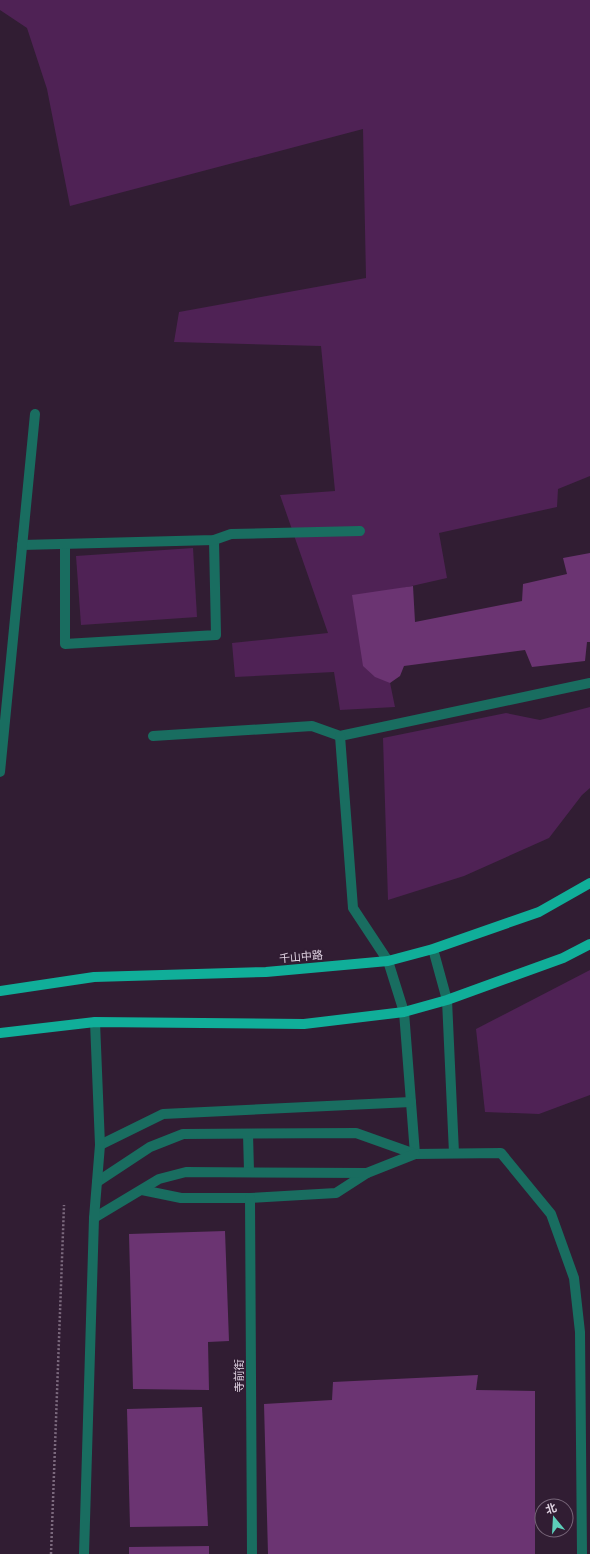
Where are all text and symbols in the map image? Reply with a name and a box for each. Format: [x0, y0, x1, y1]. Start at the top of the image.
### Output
street label: 千山中路 [279, 949, 323, 965]
street label: 寺前街 [233, 1360, 246, 1393]
north arrow [534, 1498, 574, 1538]
text: 北 [544, 1501, 558, 1517]

